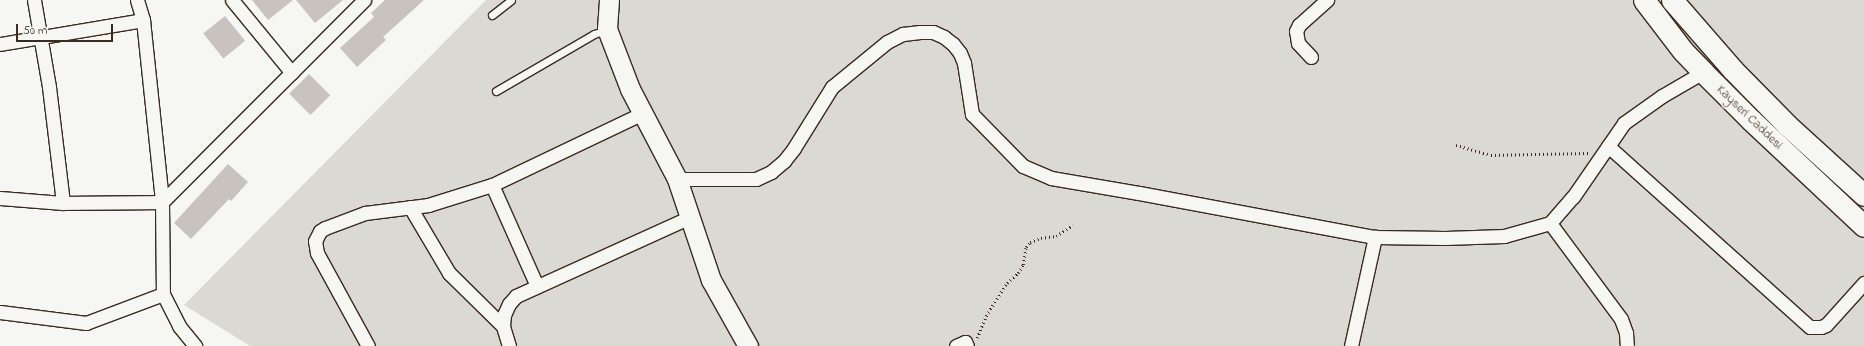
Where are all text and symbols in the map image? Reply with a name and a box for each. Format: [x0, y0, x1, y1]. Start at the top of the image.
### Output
scale bar [18, 16, 115, 42]
text: 50 m [23, 22, 47, 40]
street label: Kayseri Caddesi [1713, 82, 1785, 154]

